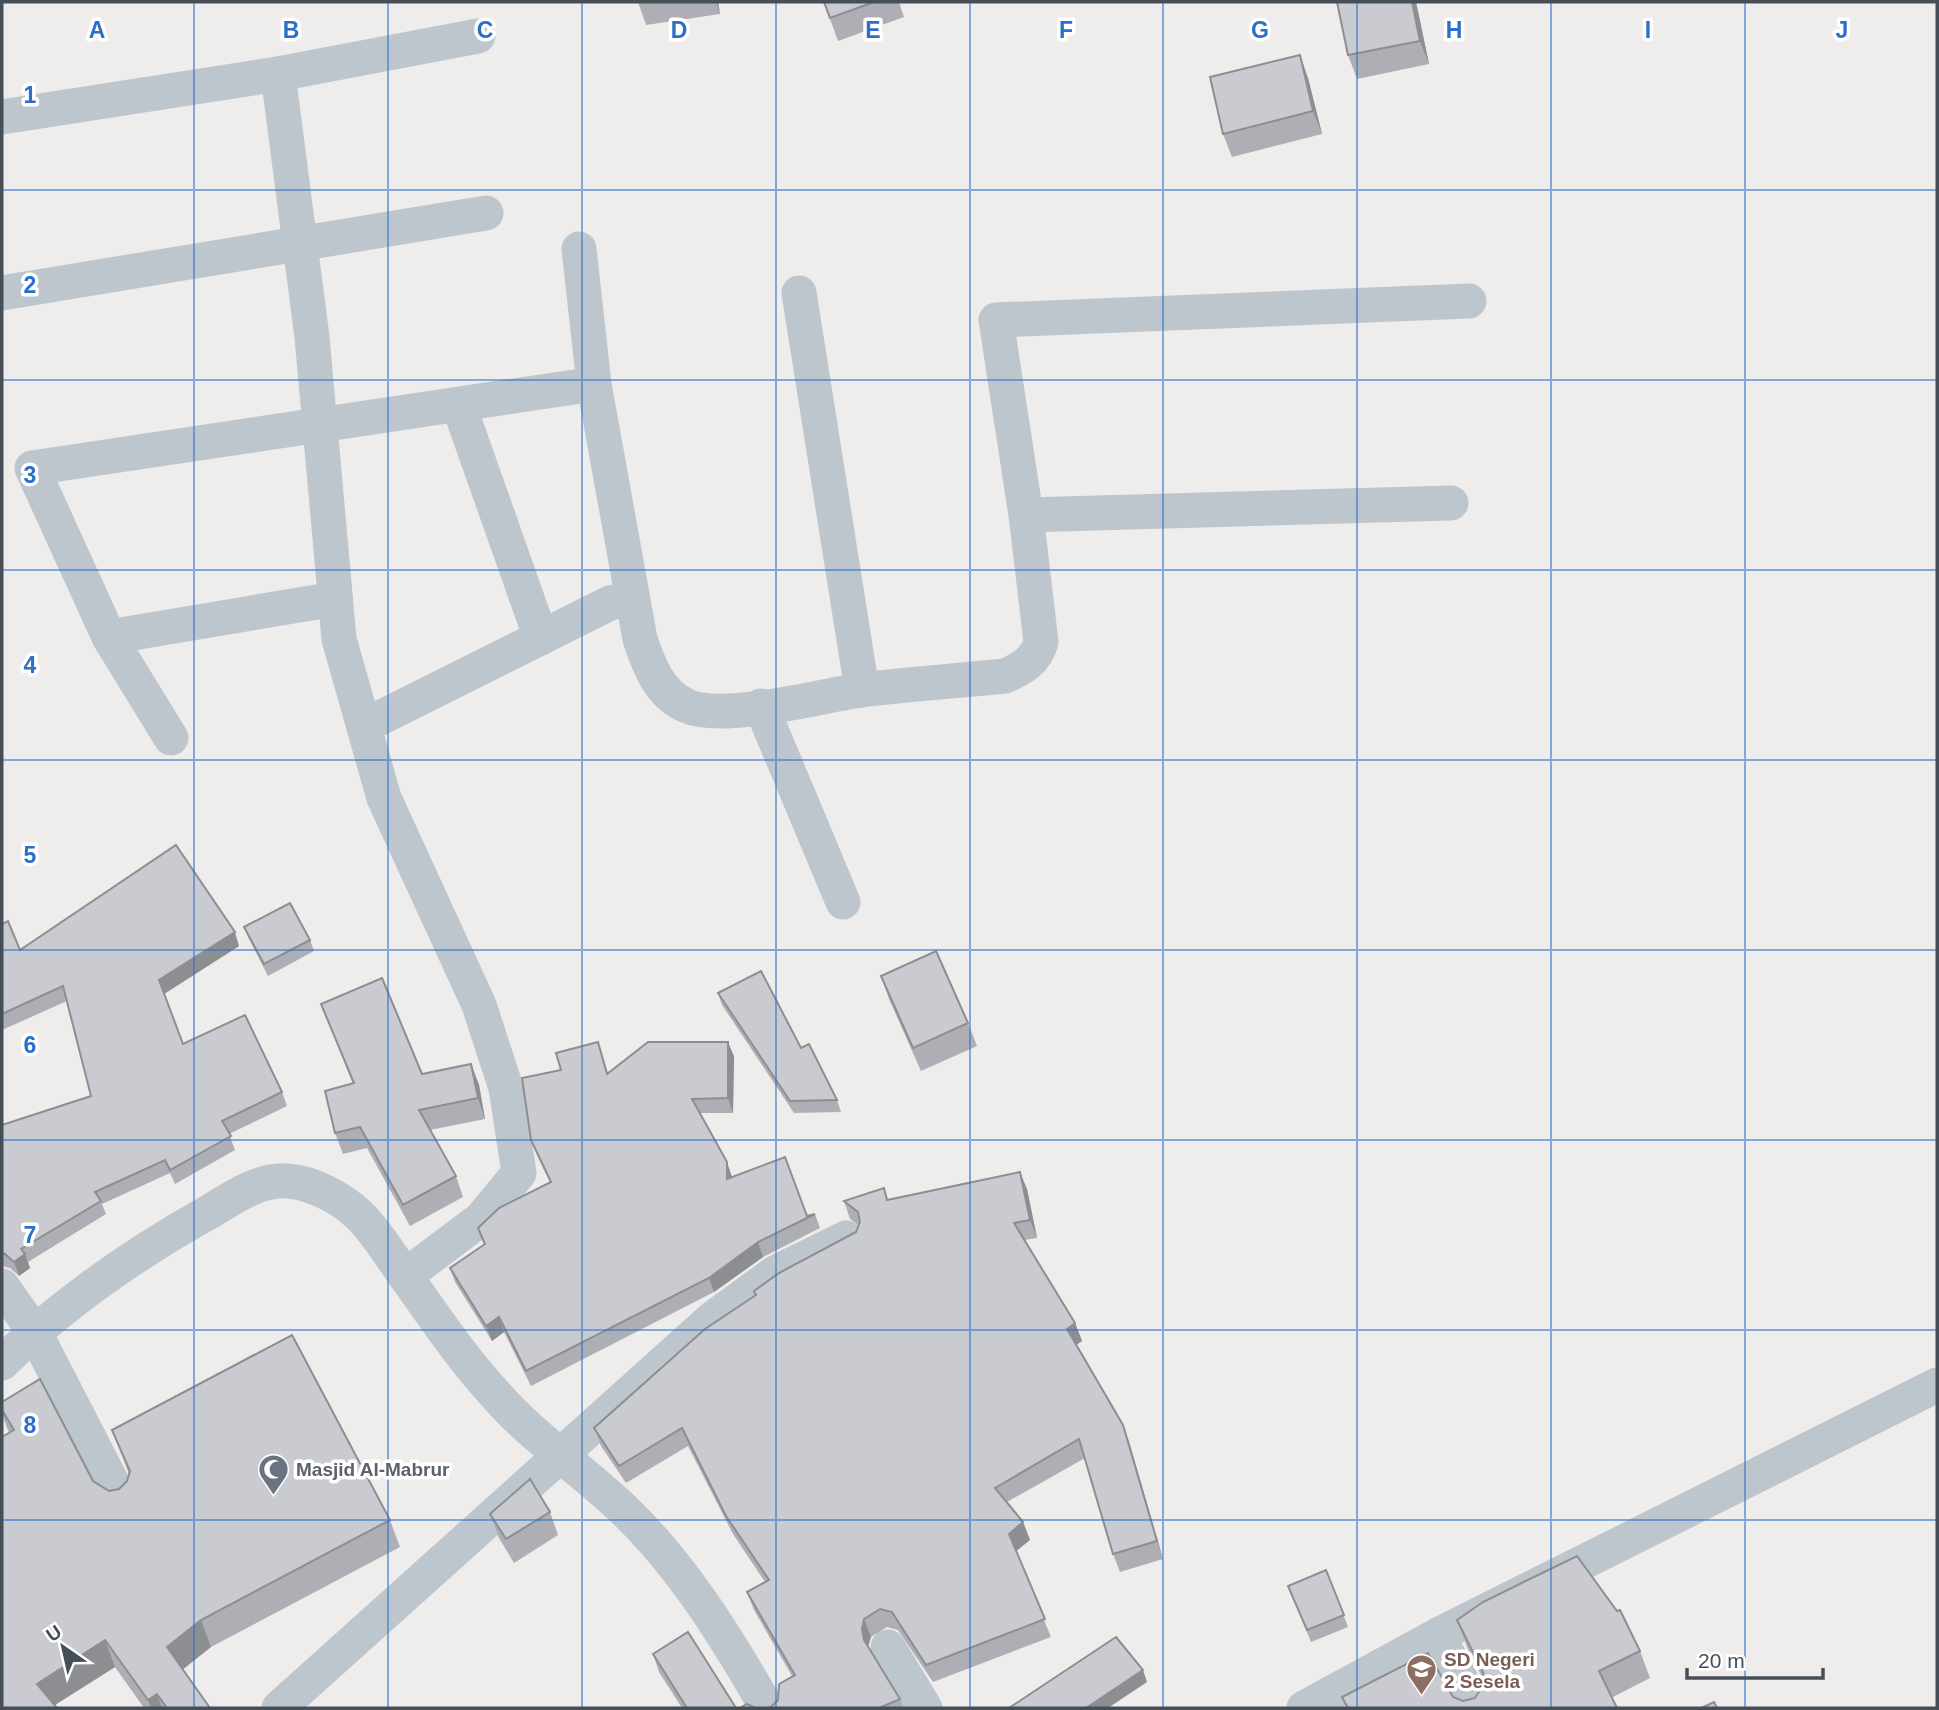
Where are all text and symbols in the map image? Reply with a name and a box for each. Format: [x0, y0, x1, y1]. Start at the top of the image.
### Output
text: A [89, 17, 105, 43]
text: B [283, 17, 299, 43]
text: C [477, 17, 493, 43]
text: D [671, 17, 687, 43]
text: E [865, 17, 881, 43]
text: F [1059, 17, 1073, 43]
text: G [1251, 17, 1269, 43]
text: H [1446, 17, 1462, 43]
text: I [1645, 17, 1651, 43]
text: J [1836, 17, 1848, 43]
text: 1 [24, 82, 37, 108]
text: 2 [24, 272, 36, 298]
text: 3 [24, 462, 36, 488]
text: 4 [24, 652, 37, 678]
text: 5 [24, 842, 37, 868]
text: 6 [24, 1032, 36, 1058]
text: 7 [24, 1222, 36, 1248]
text: 8 [24, 1412, 37, 1438]
mosque icon: Masjid Al-Mabrur [256, 1452, 290, 1496]
place label: Masjid Al-Mabrur [296, 1459, 450, 1480]
north arrow [28, 1612, 98, 1682]
text: U [42, 1621, 65, 1646]
scale bar [1687, 1636, 1824, 1680]
place label: SD Negeri 2 Sesela [1444, 1649, 1535, 1692]
text: 20 m [1698, 1649, 1745, 1672]
school or university icon: SD Negeri 2 Sesela [1404, 1653, 1438, 1697]

